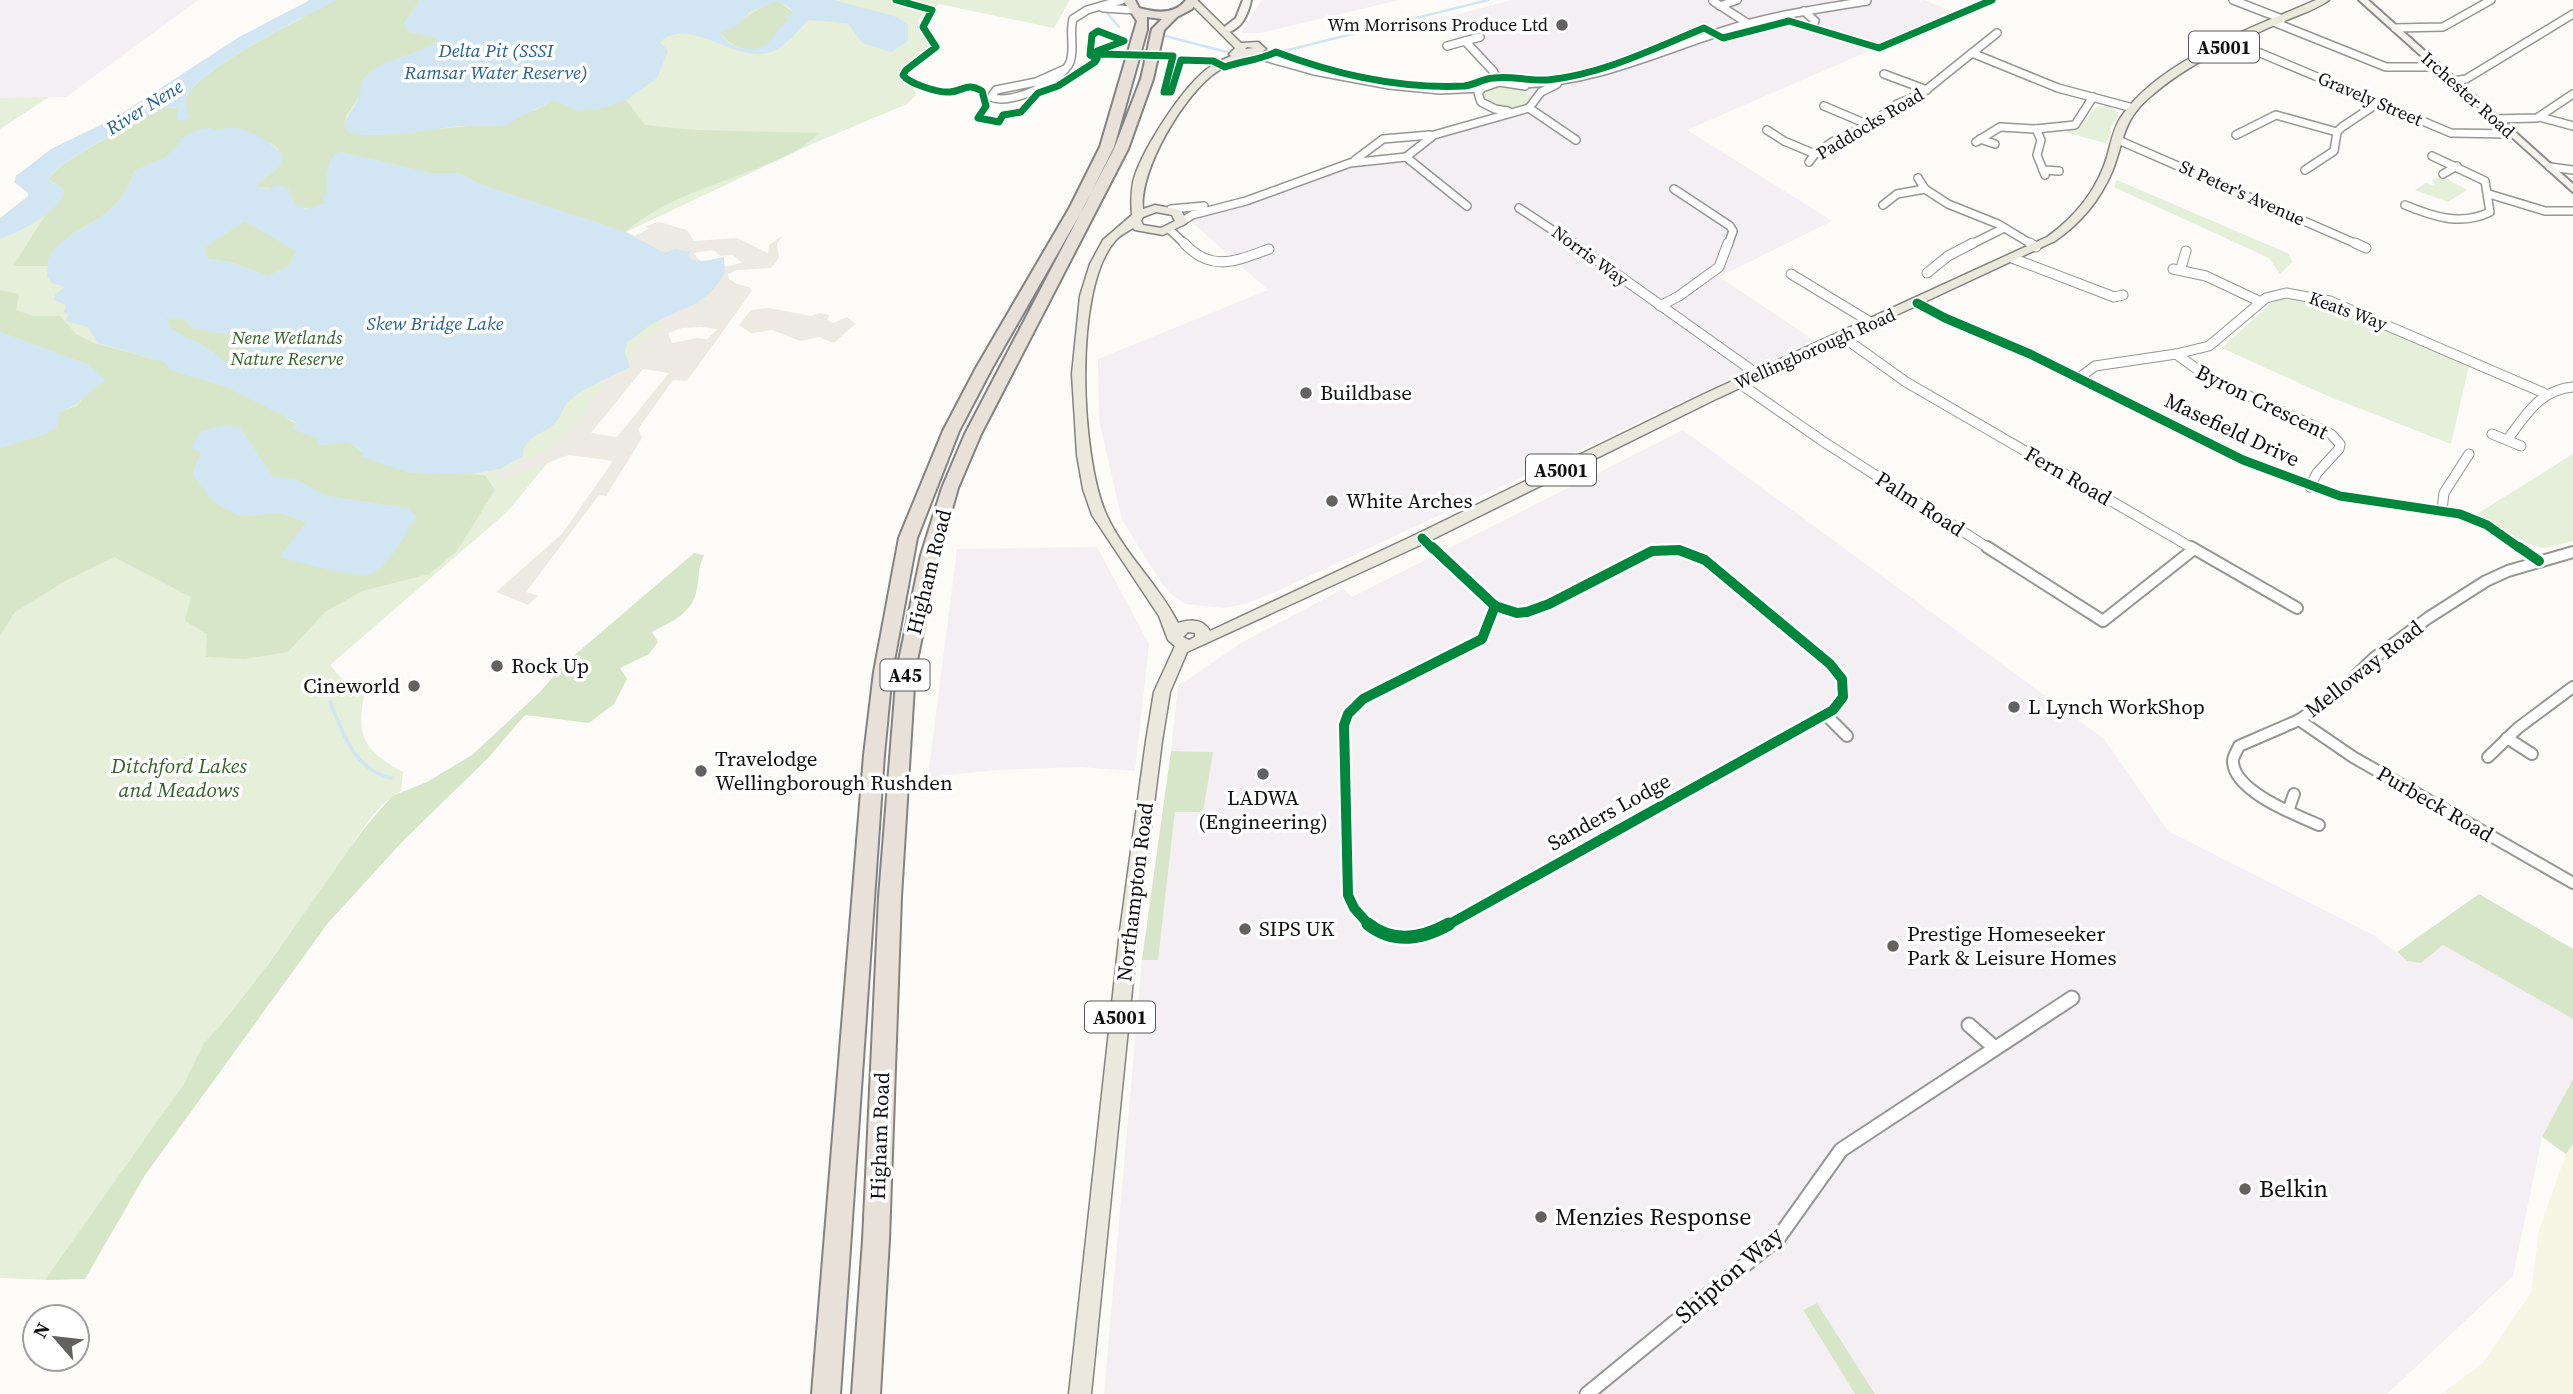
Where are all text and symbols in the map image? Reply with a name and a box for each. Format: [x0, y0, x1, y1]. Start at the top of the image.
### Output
place label: Wm Morrisons Produce Ltd [1327, 12, 1548, 37]
marker: Wm Morrisons Produce Ltd [1554, 17, 1570, 33]
road number: A5001 [2189, 32, 2259, 62]
water label: Delta Pit (SSSI Ramsar Water Reserve) [403, 37, 588, 85]
street label: Irchester Road [2416, 46, 2521, 143]
street label: Gravely Street [2314, 65, 2426, 132]
water label: River Nene [100, 73, 188, 141]
street label: Paddocks Road [1811, 82, 1928, 165]
street label: St Peter's Avenue [2175, 154, 2309, 231]
street label: Norris Way [1547, 219, 1634, 292]
street label: Keats Way [2306, 285, 2391, 336]
street label: Wellingborough Road [1730, 302, 1899, 395]
water label: Skew Bridge Lake [366, 310, 504, 336]
park label: Nene Wetlands Nature Reserve [230, 325, 344, 371]
street label: Byron Crescent [2191, 357, 2333, 446]
place label: Buildbase [1320, 378, 1412, 407]
marker: Buildbase [1298, 385, 1314, 401]
street label: Masefield Drive [2160, 386, 2304, 473]
street label: Fern Road [2019, 439, 2117, 512]
road number: A5001 [1526, 454, 1596, 485]
street label: Palm Road [1870, 464, 1970, 543]
place label: White Arches [1346, 486, 1473, 515]
marker: White Arches [1324, 493, 1340, 509]
street label: Higham Road [899, 506, 958, 638]
street label: Melloway Road [2299, 613, 2429, 724]
place label: Rock Up [511, 651, 589, 680]
marker: Rock Up [489, 658, 505, 674]
road number: A45 [880, 660, 930, 690]
place label: Cineworld [303, 671, 400, 700]
marker: Cineworld [406, 678, 422, 694]
place label: L Lynch WorkShop [2028, 692, 2205, 721]
marker: L Lynch WorkShop [2006, 699, 2022, 715]
place label: Travelodge Wellingborough Rushden [715, 744, 953, 797]
park label: Ditchford Lakes and Meadows [110, 751, 247, 804]
street label: Purbeck Road [2372, 758, 2499, 849]
marker: Travelodge Wellingborough Rushden [693, 763, 709, 779]
marker: LADWA (Engineering) [1255, 766, 1271, 782]
street label: Sanders Lodge [1542, 766, 1675, 857]
place label: LADWA (Engineering) [1198, 783, 1328, 836]
street label: Northampton Road [1109, 801, 1160, 983]
place label: SIPS UK [1259, 914, 1334, 943]
place label: Prestige Homeseeker Park & Leisure Homes [1907, 919, 2117, 972]
marker: SIPS UK [1237, 921, 1253, 937]
marker: Prestige Homeseeker Park & Leisure Homes [1885, 938, 1901, 954]
road number: A5001 [1085, 1001, 1155, 1032]
street label: Higham Road [863, 1071, 896, 1200]
place label: Belkin [2259, 1172, 2328, 1205]
marker: Belkin [2237, 1181, 2253, 1197]
place label: Menzies Response [1555, 1200, 1751, 1233]
marker: Menzies Response [1533, 1209, 1549, 1225]
street label: Shipton Way [1668, 1218, 1790, 1331]
north arrow [21, 1303, 91, 1373]
text: N [26, 1318, 56, 1342]

